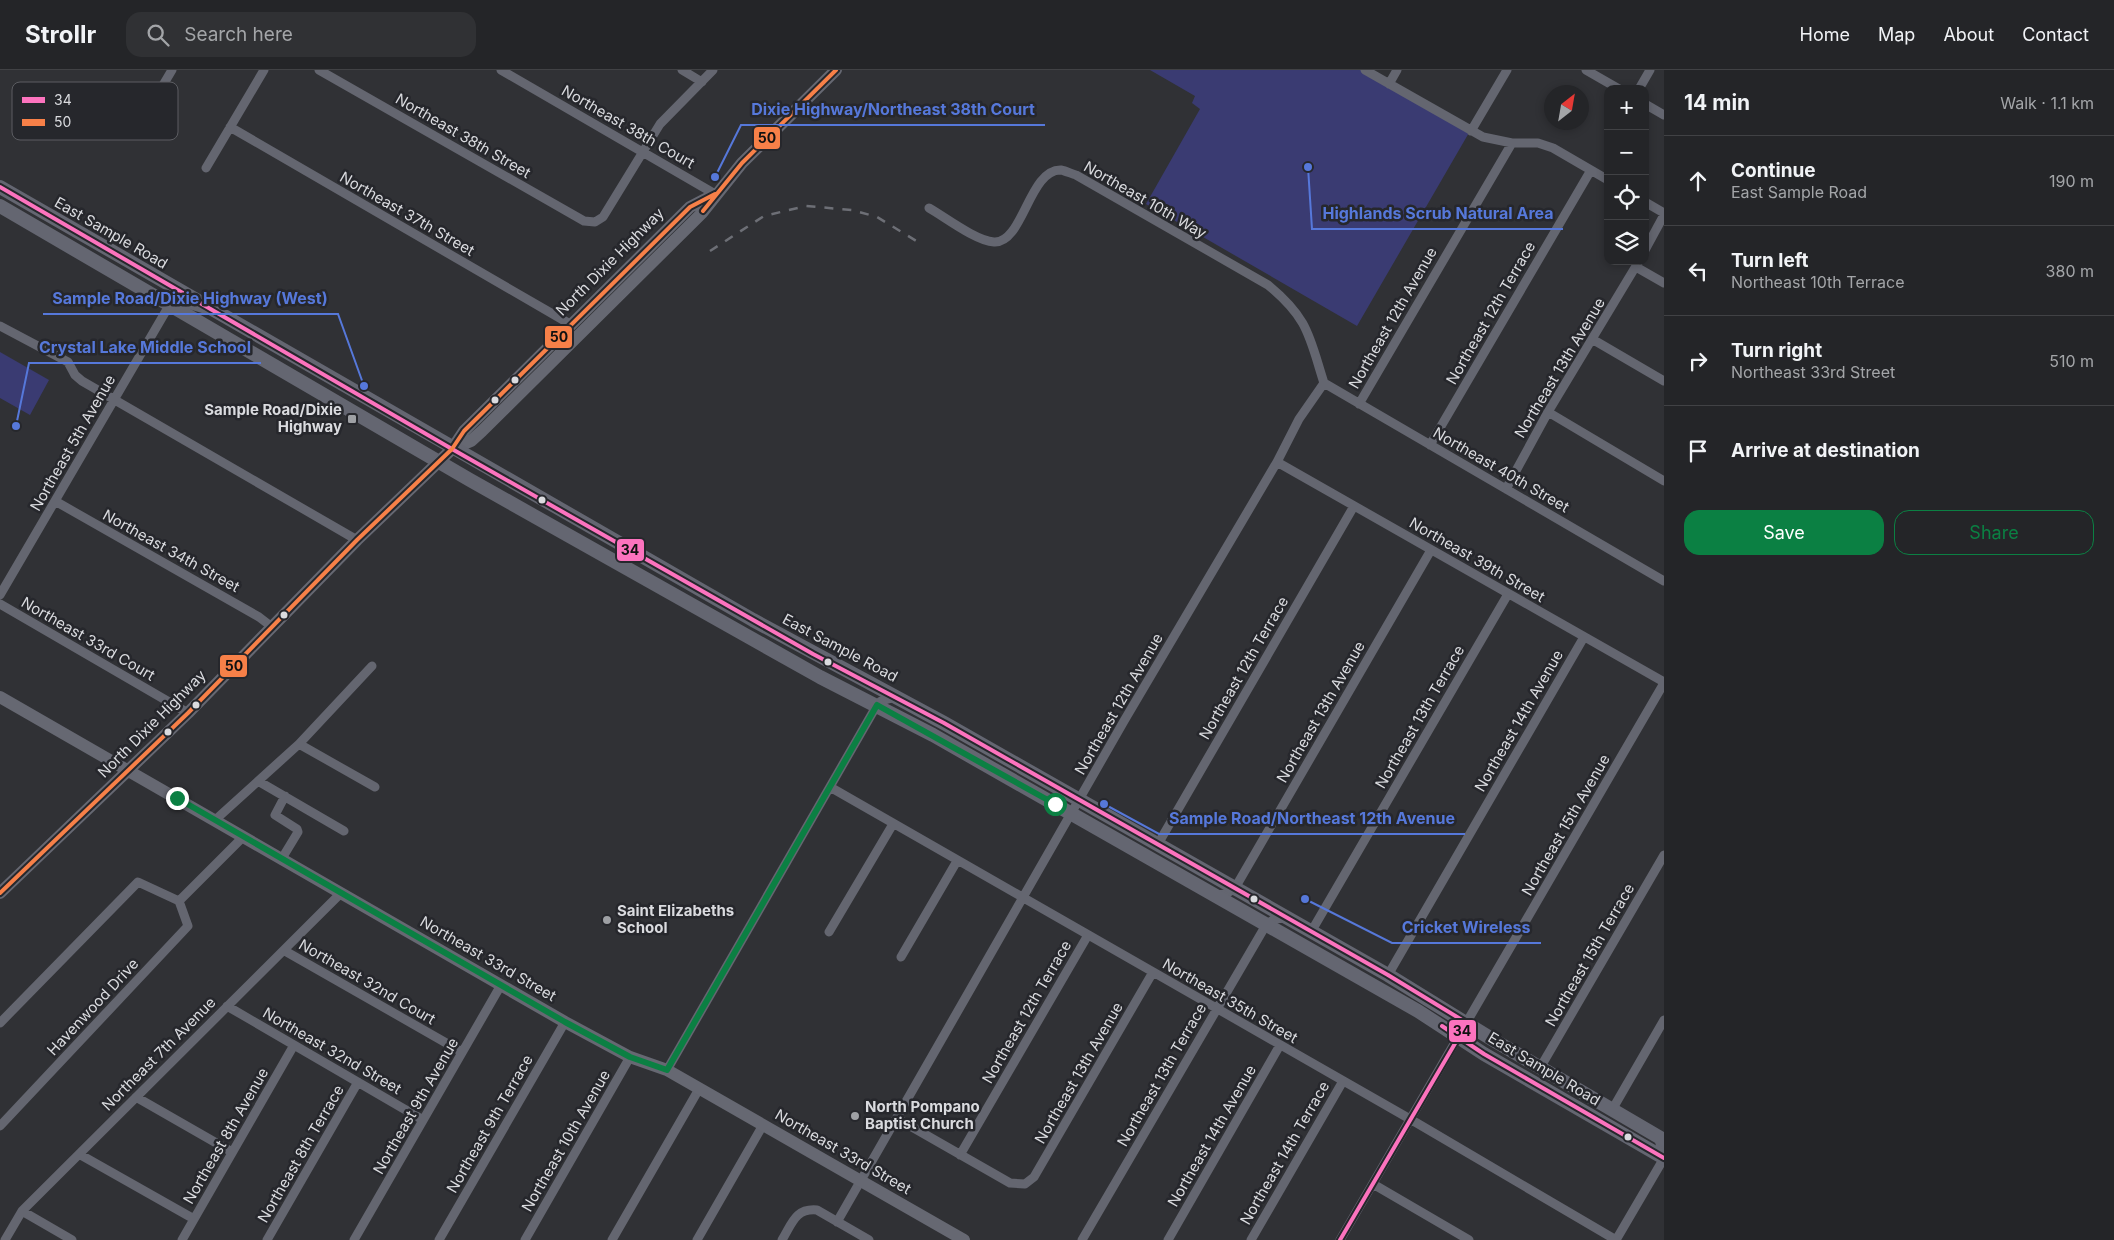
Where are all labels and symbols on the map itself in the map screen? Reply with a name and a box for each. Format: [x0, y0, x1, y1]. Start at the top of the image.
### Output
street label: Northeast 38th Court [558, 81, 698, 172]
legend [12, 82, 178, 140]
north arrow [1544, 85, 1589, 130]
street label: Northeast 38th Street [392, 89, 534, 182]
text: 34 [54, 91, 72, 108]
callout: Dixie Highway/Northeast 38th Court [741, 94, 1045, 125]
text: Dixie Highway/Northeast 38th Court [751, 99, 1035, 119]
text: 50 [54, 113, 71, 130]
line badge: 50 [753, 126, 781, 150]
text: 50 [758, 129, 776, 146]
street label: Northeast 10th Way [1080, 157, 1211, 243]
street label: Northeast 37th Street [337, 167, 478, 260]
street label: East Sample Road [51, 192, 171, 273]
callout: Highlands Scrub Natural Area [1312, 198, 1563, 229]
street label: North Dixie Highway [552, 203, 668, 320]
text: Highlands Scrub Natural Area [1322, 203, 1554, 223]
street label: Northeast 12th Terrace [1442, 238, 1539, 388]
street label: Northeast 12th Avenue [1344, 244, 1441, 392]
callout: Sample Road/Dixie Highway (West) [43, 283, 338, 314]
text: Sample Road/Dixie Highway (West) [52, 288, 328, 308]
street label: Northeast 13th Avenue [1510, 294, 1609, 441]
line badge: 50 [544, 325, 573, 349]
text: 50 [550, 328, 568, 345]
callout: Crystal Lake Middle School [29, 332, 261, 363]
text: Crystal Lake Middle School [39, 337, 251, 357]
street label: Northeast 5th Avenue [26, 371, 119, 514]
unlabelled marker [510, 375, 520, 385]
unlabelled marker [490, 395, 500, 405]
place label: Sample Road/Dixie Highway [204, 400, 342, 436]
marker: Sample Road/Dixie Highway [346, 413, 358, 425]
street label: Northeast 40th Street [1430, 423, 1573, 516]
unlabelled marker [537, 495, 547, 505]
street label: Northeast 34th Street [99, 505, 243, 596]
street label: Northeast 39th Street [1406, 513, 1549, 606]
line badge: 34 [616, 538, 645, 562]
text: 34 [621, 541, 639, 558]
street label: Northeast 33rd Court [18, 593, 159, 685]
street label: Northeast 12th Terrace [1195, 593, 1292, 743]
street label: East Sample Road [779, 609, 901, 686]
unlabelled marker [279, 610, 289, 620]
street label: Northeast 12th Avenue [1070, 630, 1167, 778]
street label: Northeast 13th Avenue [1272, 638, 1369, 786]
street label: Northeast 13th Terrace [1371, 642, 1468, 792]
street label: Northeast 14th Avenue [1470, 646, 1567, 795]
line badge: 50 [219, 654, 248, 678]
text: 50 [225, 657, 243, 674]
unlabelled marker [823, 657, 833, 667]
street label: North Dixie Highway [94, 665, 210, 782]
unlabelled marker [191, 700, 201, 710]
unlabelled marker [163, 727, 173, 737]
street label: Northeast 15th Avenue [1517, 751, 1614, 899]
route end [166, 787, 189, 810]
route start [1044, 793, 1067, 816]
callout: Sample Road/Northeast 12th Avenue [1159, 803, 1465, 834]
text: Sample Road/Northeast 12th Avenue [1169, 808, 1455, 828]
street label: Northeast 15th Terrace [1541, 880, 1638, 1030]
unlabelled marker [1249, 894, 1259, 904]
place label: Saint Elizabeths School [617, 901, 734, 937]
street label: Northeast 33rd Street [417, 912, 560, 1005]
callout: Cricket Wireless [1392, 912, 1541, 943]
marker: Saint Elizabeths School [601, 914, 613, 926]
text: Cricket Wireless [1402, 917, 1530, 937]
street label: Northeast 32nd Court [296, 935, 439, 1028]
street label: Northeast 12th Terrace [978, 937, 1075, 1087]
street label: Havenwood Drive [43, 954, 142, 1059]
street label: Northeast 35th Street [1159, 954, 1301, 1047]
street label: Northeast 7th Avenue [98, 993, 220, 1115]
street label: Northeast 13th Avenue [1030, 999, 1127, 1147]
street label: Northeast 13th Terrace [1113, 1000, 1210, 1150]
street label: Northeast 32nd Street [259, 1003, 405, 1098]
line badge: 34 [1448, 1019, 1477, 1043]
text: 34 [1453, 1022, 1471, 1039]
street label: East Sample Road [1485, 1028, 1604, 1110]
street label: Northeast 9th Avenue [369, 1034, 462, 1177]
street label: Northeast 9th Terrace [442, 1051, 537, 1196]
street label: Northeast 14th Avenue [1163, 1061, 1260, 1210]
street label: Northeast 8th Avenue [179, 1064, 272, 1207]
street label: Northeast 10th Avenue [517, 1066, 614, 1215]
street label: Northeast 14th Terrace [1236, 1078, 1333, 1228]
street label: Northeast 8th Terrace [253, 1081, 348, 1226]
place label: North Pompano Baptist Church [865, 1097, 980, 1133]
street label: Northeast 33rd Street [772, 1105, 915, 1198]
marker: North Pompano Baptist Church [849, 1110, 861, 1122]
unlabelled marker [1623, 1132, 1633, 1142]

